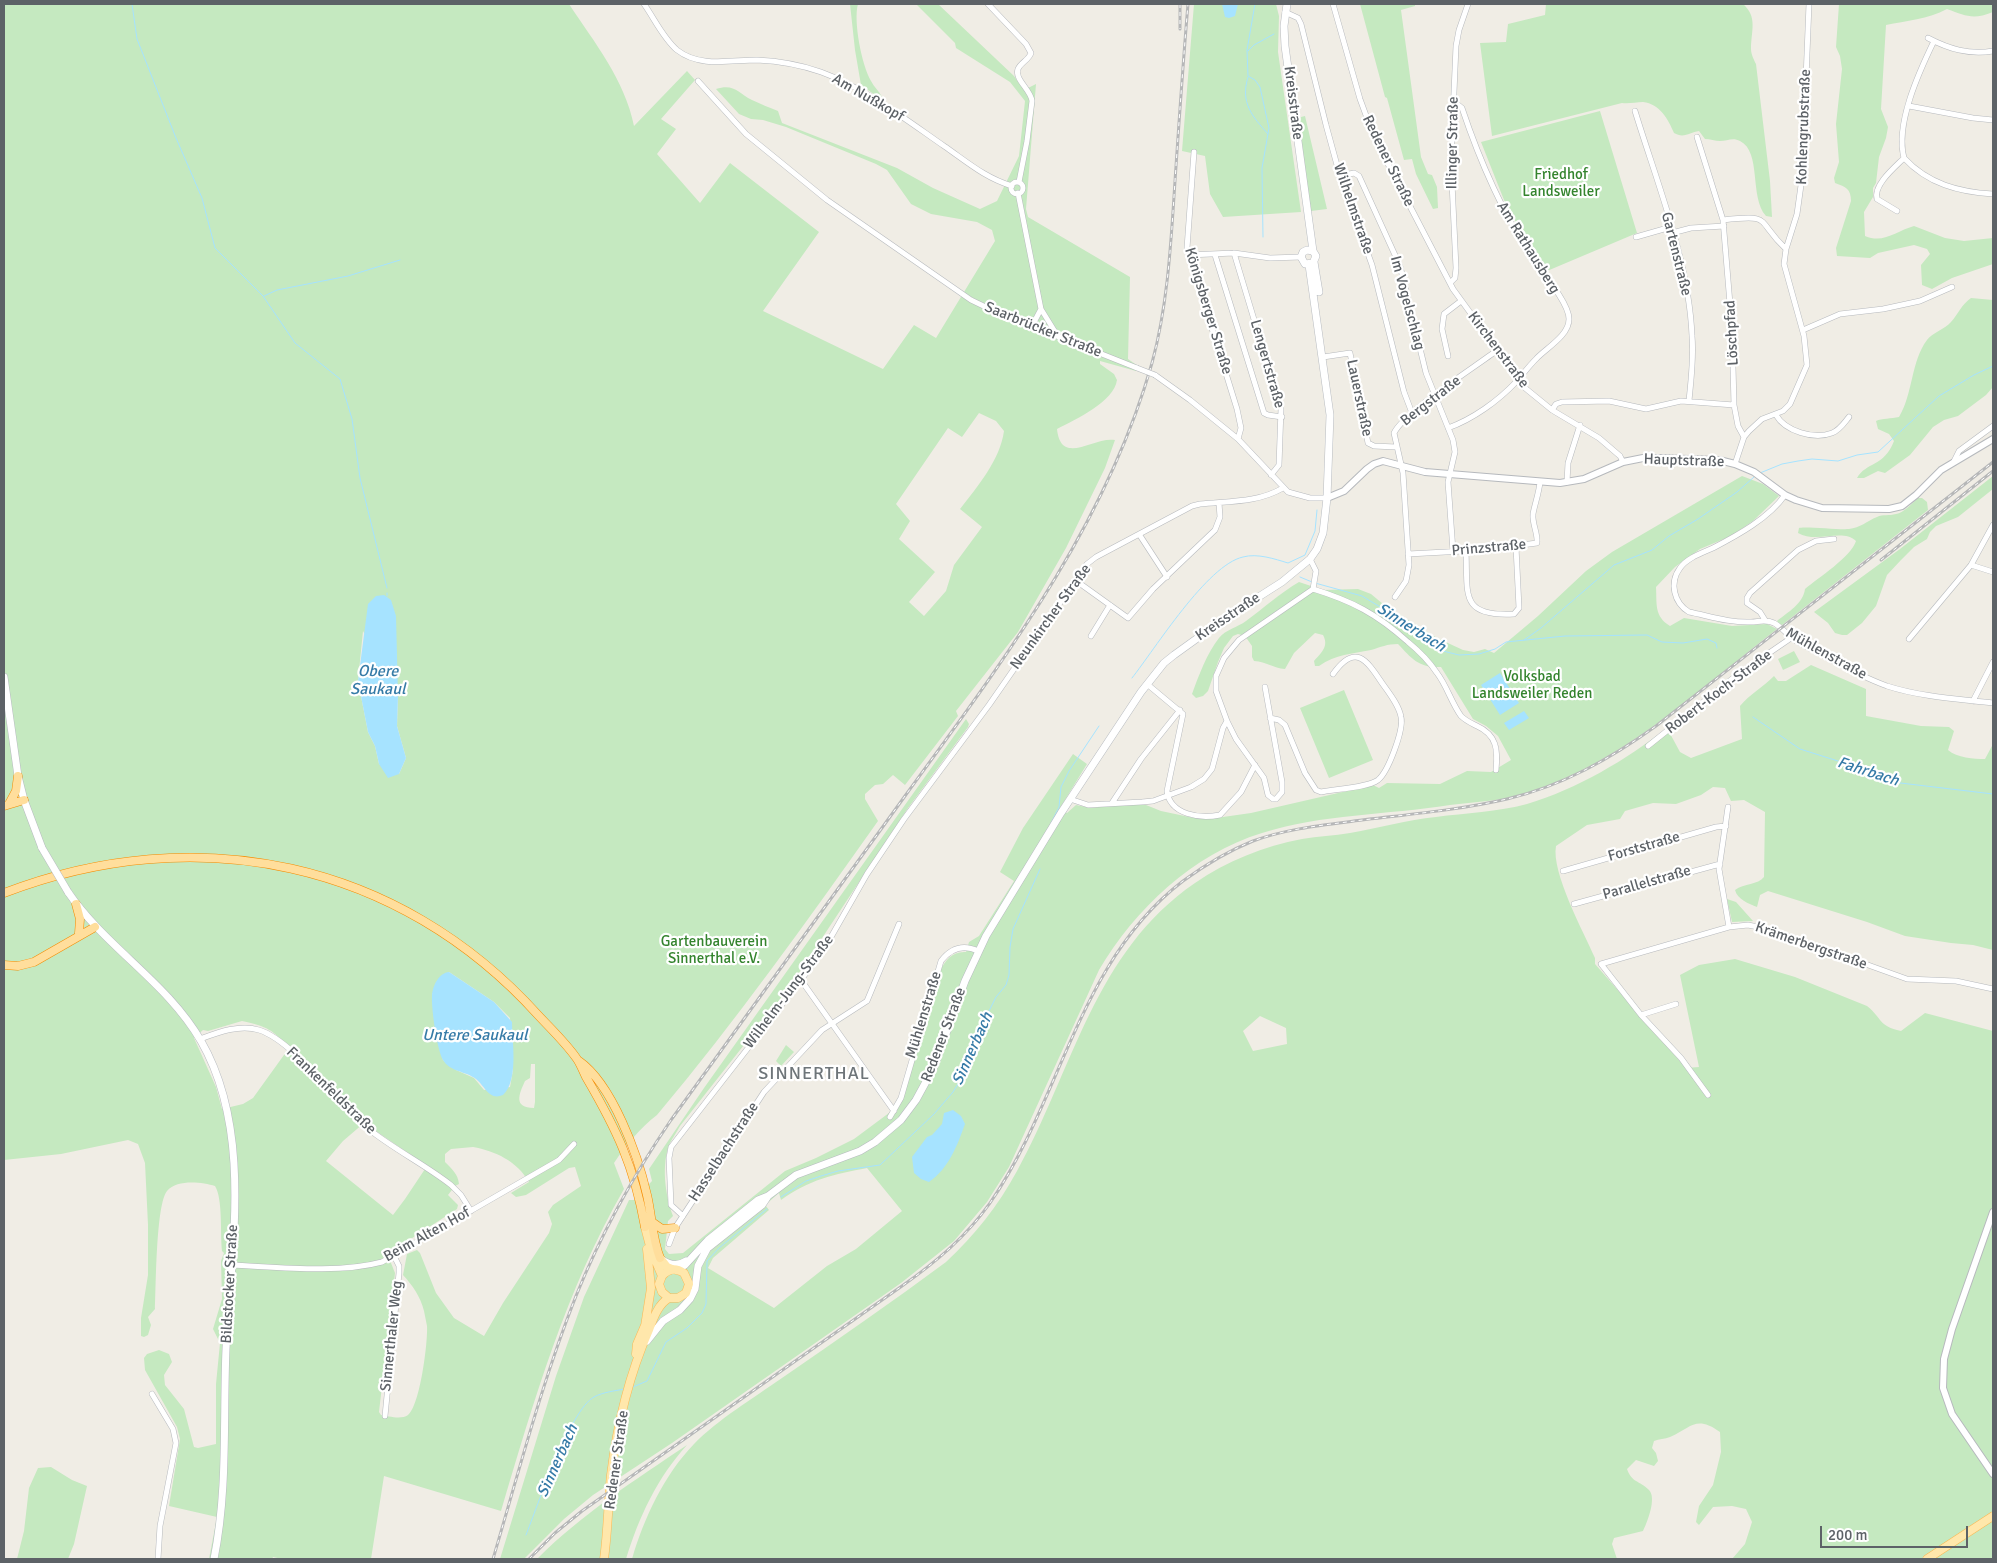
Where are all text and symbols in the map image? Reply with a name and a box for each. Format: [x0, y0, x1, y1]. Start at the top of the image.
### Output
street label: Kreisstraße [1280, 65, 1306, 141]
street label: Kohlengrubstraße [1793, 69, 1815, 185]
street label: Am Nußkopf [829, 70, 907, 126]
street label: Illinger Straße [1443, 96, 1463, 190]
street label: Redener Straße [1358, 112, 1418, 210]
street label: Wilhelmstraße [1329, 161, 1377, 257]
park label: Friedhof Landsweiler [1522, 166, 1600, 201]
street label: Am Rathausberg [1492, 199, 1564, 297]
street label: Gartenstraße [1657, 210, 1695, 298]
street label: Königsberger Straße [1180, 245, 1236, 377]
street label: Im Vogelschlag [1386, 254, 1428, 352]
street label: Saarbrücker Straße [982, 298, 1104, 362]
street label: Löschpfad [1721, 300, 1743, 366]
street label: Kirchenstraße [1463, 308, 1533, 392]
street label: Lengertstraße [1246, 318, 1288, 410]
street label: Lauerstraße [1342, 358, 1376, 438]
street label: Bergstraße [1397, 372, 1465, 430]
street label: Hauptstraße [1643, 451, 1725, 471]
street label: Prinzstraße [1451, 536, 1527, 560]
street label: Neunkircher Straße [1007, 561, 1095, 673]
street label: Kreisstraße [1192, 589, 1264, 645]
water label: Sinnerbach [1373, 599, 1449, 657]
street label: Mühlenstraße [1782, 624, 1870, 684]
street label: Robert-Koch-Straße [1662, 646, 1776, 738]
water label: Obere Saukaul [350, 662, 406, 700]
park label: Volksbad Landsweiler Reden [1472, 668, 1592, 703]
water label: Fahrbach [1835, 753, 1901, 791]
street label: Forststraße [1606, 828, 1682, 866]
street label: Parallelstraße [1601, 862, 1693, 904]
street label: Krämerbergstraße [1753, 918, 1869, 974]
street label: Wilhelm-Jung-Straße [740, 931, 838, 1053]
park label: Gartenbauverein Sinnerthal e.V. [661, 933, 767, 968]
street label: Mühlenstraße [902, 969, 946, 1061]
street label: Redener Straße [918, 985, 970, 1085]
water label: Sinnerbach [949, 1010, 997, 1088]
water label: Untere Saukaul [422, 1026, 528, 1046]
street label: Frankenfeldstraße [282, 1044, 380, 1138]
district label: SINNERTHAL [757, 1063, 871, 1085]
street label: Hasselbachstraße [685, 1099, 763, 1205]
street label: Beim Alten Hof [381, 1204, 473, 1266]
street label: Bildstocker Straße [218, 1224, 242, 1344]
street label: Sinnerthaler Weg [377, 1280, 407, 1392]
street label: Redener Straße [601, 1409, 633, 1511]
water label: Sinnerbach [534, 1422, 582, 1500]
scale bar [1822, 1516, 1970, 1548]
text: 200 m [1828, 1526, 1868, 1544]

